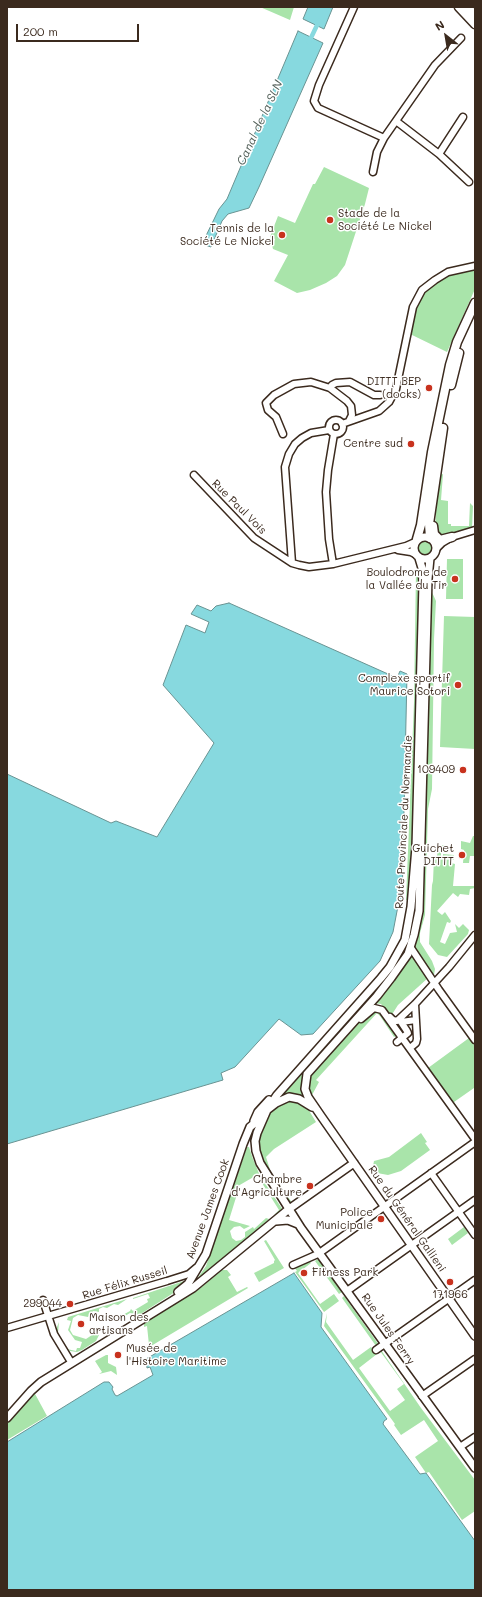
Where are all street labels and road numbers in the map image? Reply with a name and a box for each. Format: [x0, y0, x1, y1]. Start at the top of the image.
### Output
street label: Rue Paul Vois [209, 477, 269, 537]
street label: Route Provinciale du Normandie [393, 735, 415, 909]
street label: Avenue James Cook [184, 1157, 232, 1261]
street label: Rue du Général Gallieni [365, 1163, 449, 1275]
street label: Rue Félix Russeil [81, 1264, 169, 1302]
street label: Rue Jules Ferry [359, 1291, 417, 1367]

